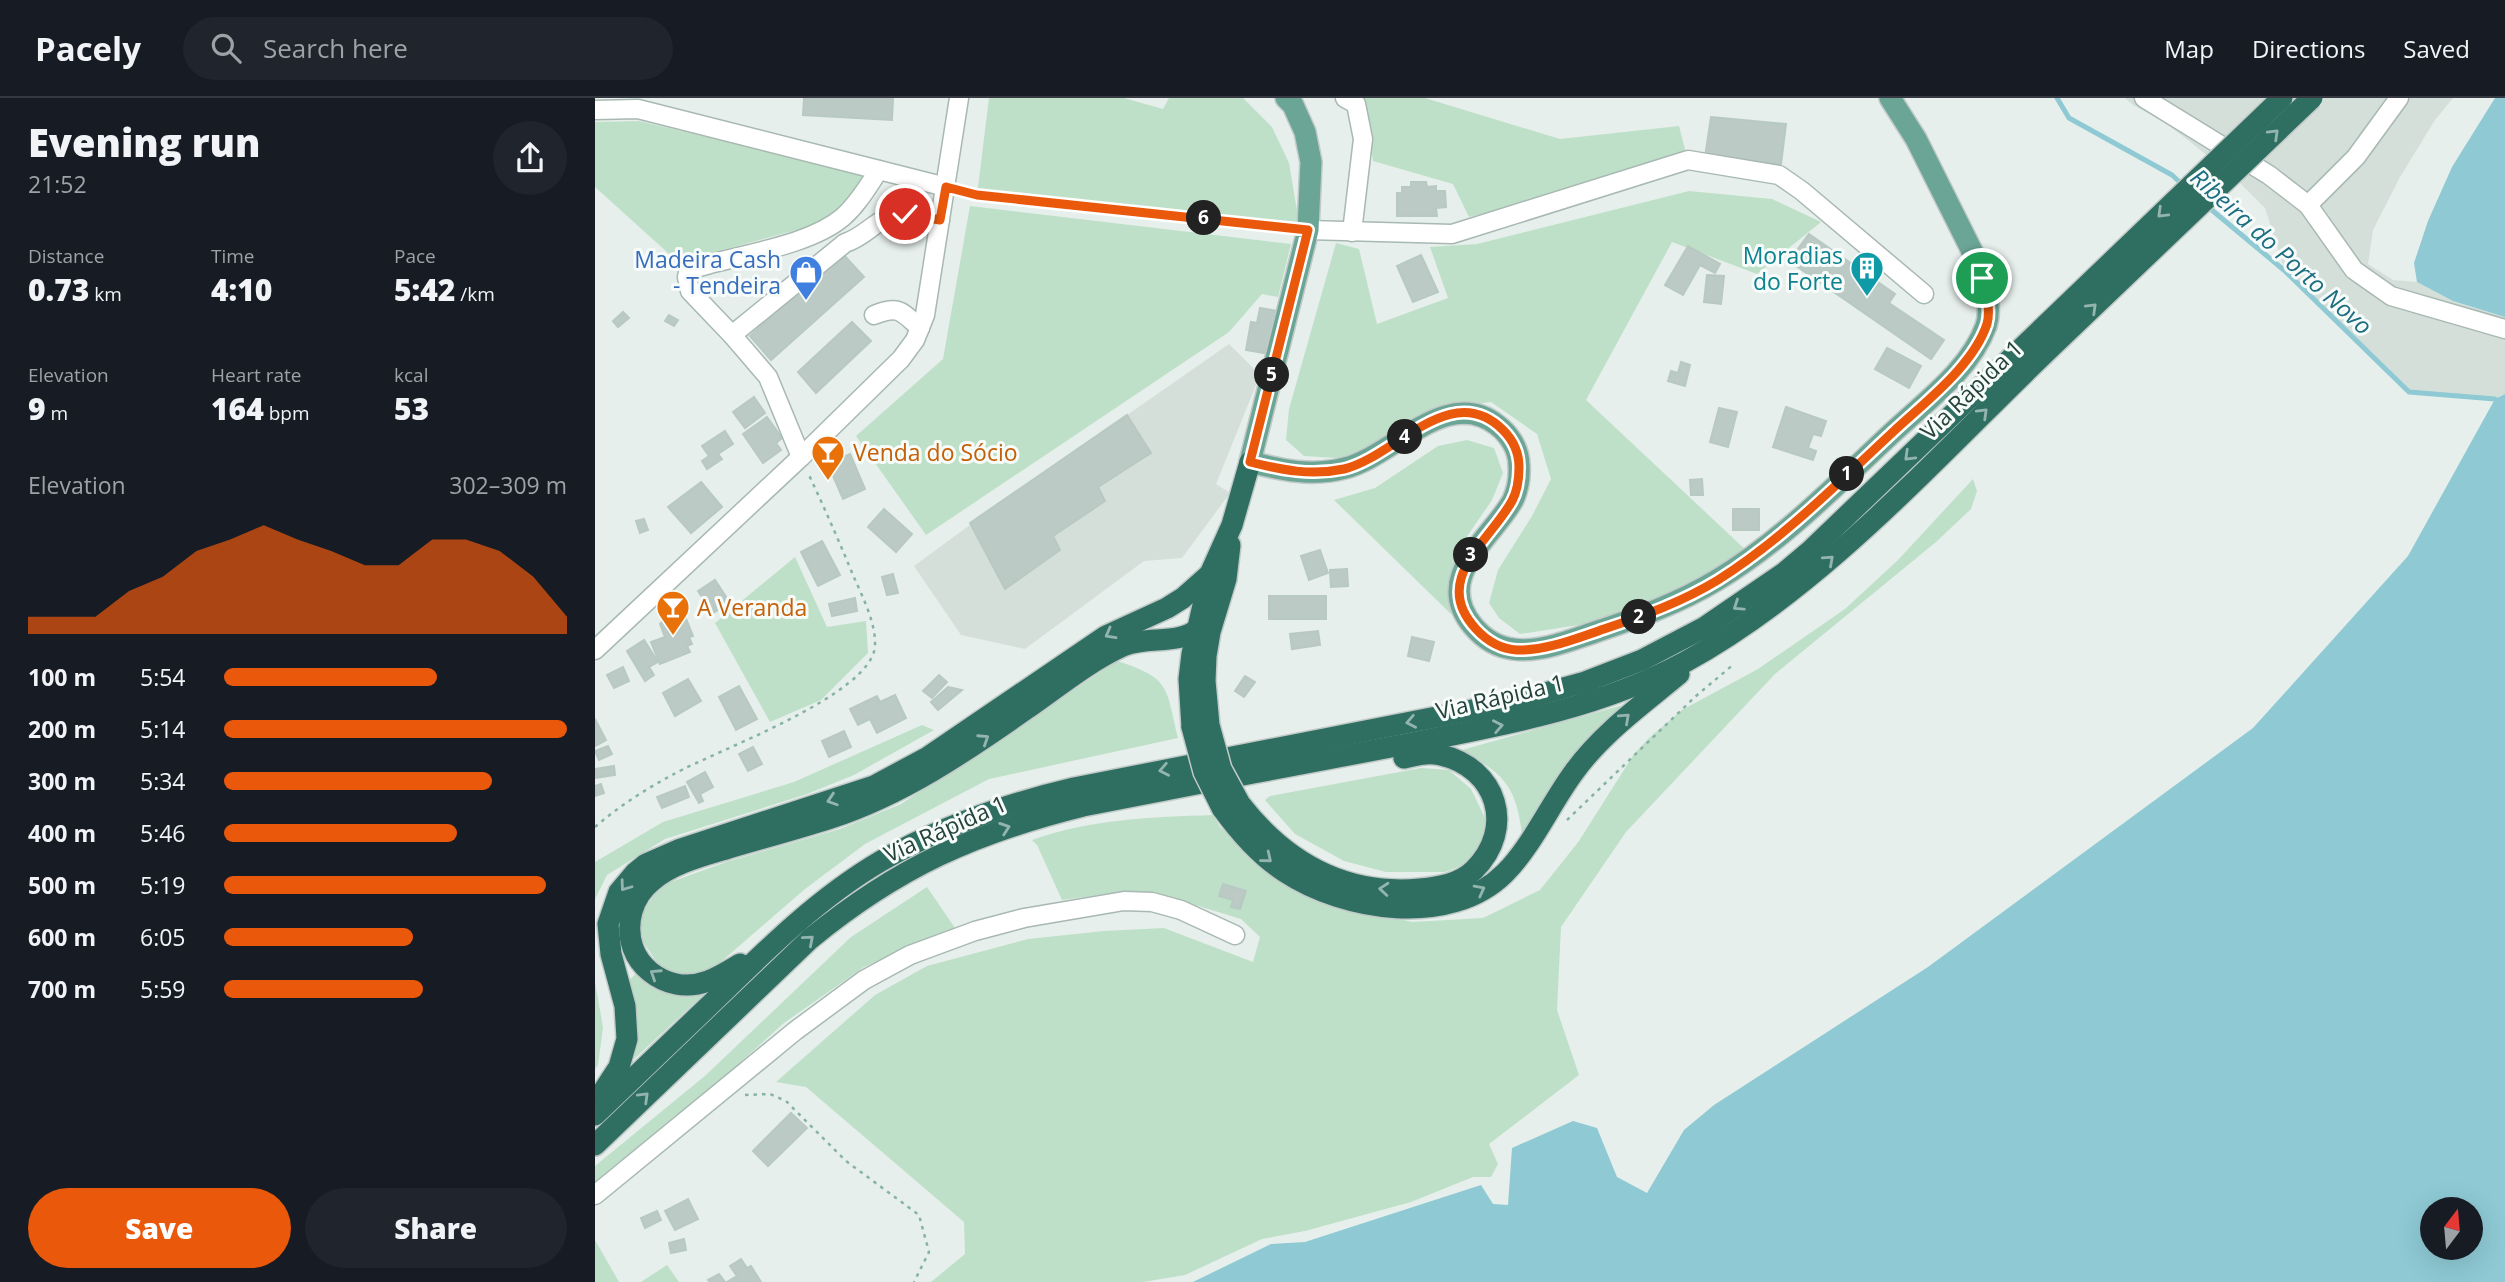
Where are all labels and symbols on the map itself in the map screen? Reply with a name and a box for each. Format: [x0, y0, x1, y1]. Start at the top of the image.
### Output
one-way arrow [2266, 130, 2279, 142]
water label: Ribeira do Porto Novo [2184, 161, 2380, 341]
pin [875, 184, 935, 244]
pin: 6 [1187, 200, 1221, 236]
one-way arrow [2157, 205, 2170, 218]
place label: Moradias do Forte [1743, 239, 1843, 297]
place label: Madeira Cash - Tendeira [634, 243, 781, 301]
pin [1952, 248, 2012, 308]
building icon: Moradias do Forte [1848, 249, 1886, 298]
shop icon: Madeira Cash - Tendeira [787, 253, 825, 302]
one-way arrow [2084, 304, 2097, 317]
street label: Via Rápida 1 [1913, 332, 2029, 446]
pin: 5 [1255, 358, 1289, 392]
one-way arrow [1975, 409, 1987, 421]
pin: 4 [1387, 420, 1423, 454]
bar icon: Venda do Sócio [809, 433, 847, 482]
place label: Venda do Sócio [853, 436, 1018, 468]
one-way arrow [1904, 448, 1917, 461]
pin: 1 [1829, 456, 1865, 492]
pin: 3 [1453, 538, 1489, 573]
one-way arrow [1821, 556, 1834, 568]
bar icon: A Veranda [654, 588, 692, 637]
place label: A Veranda [697, 591, 807, 623]
one-way arrow [1733, 597, 1746, 610]
pin: 2 [1621, 600, 1657, 634]
one-way arrow [1105, 626, 1118, 639]
street label: Via Rápida 1 [1433, 666, 1567, 726]
one-way arrow [1405, 713, 1417, 728]
one-way arrow [1617, 714, 1630, 726]
one-way arrow [1492, 719, 1504, 734]
one-way arrow [976, 734, 989, 747]
one-way arrow [1158, 761, 1170, 776]
street label: Via Rápida 1 [879, 787, 1011, 869]
one-way arrow [826, 792, 839, 806]
one-way arrow [998, 822, 1010, 836]
one-way arrow [1260, 850, 1272, 863]
one-way arrow [621, 878, 633, 891]
one-way arrow [1378, 882, 1389, 897]
one-way arrow [1473, 885, 1485, 898]
one-way arrow [800, 936, 813, 948]
one-way arrow [650, 969, 663, 982]
one-way arrow [636, 1093, 649, 1106]
north arrow [2420, 1197, 2483, 1260]

